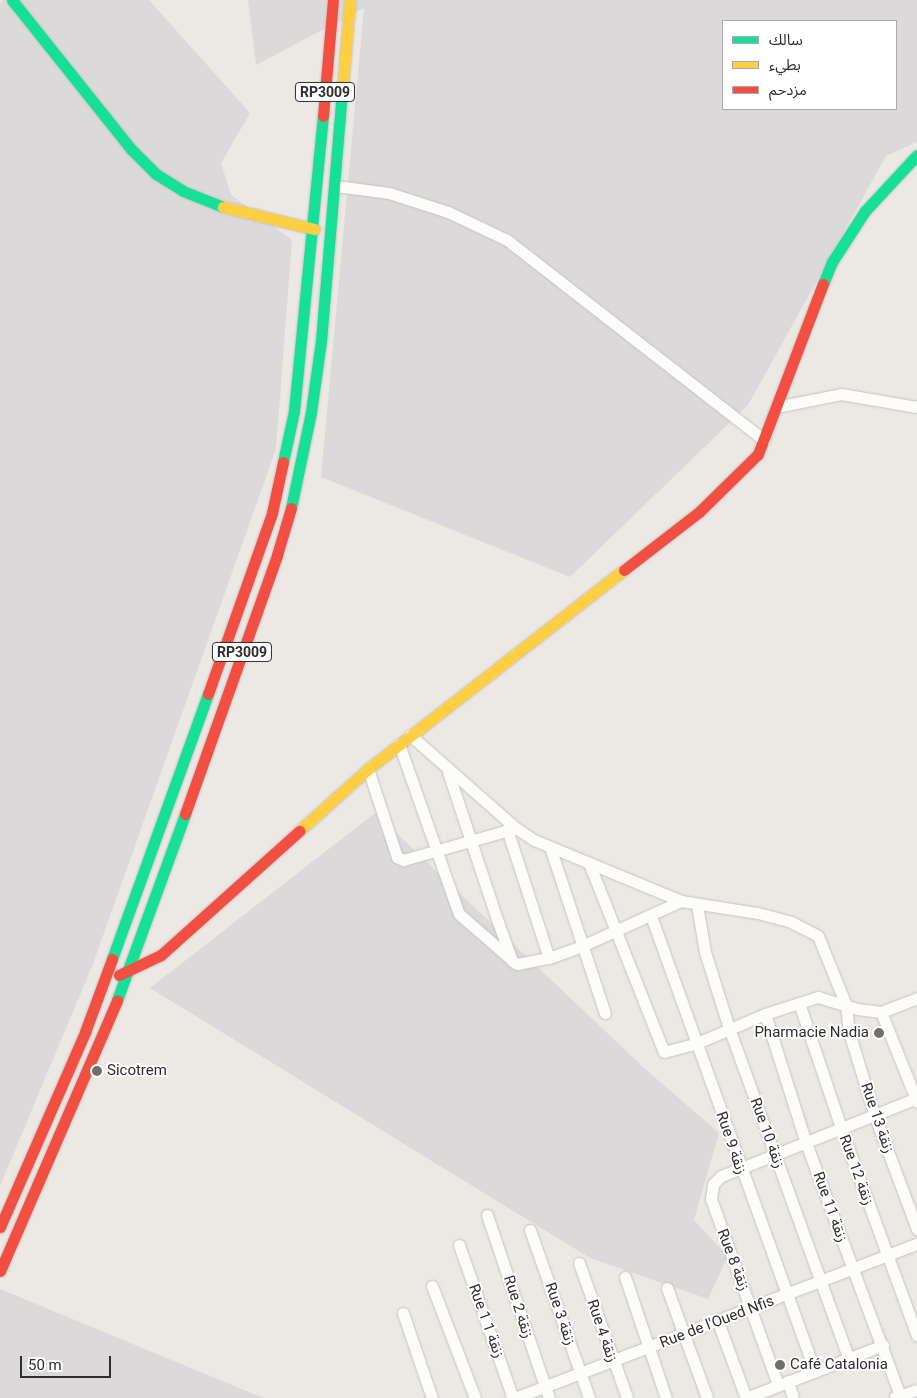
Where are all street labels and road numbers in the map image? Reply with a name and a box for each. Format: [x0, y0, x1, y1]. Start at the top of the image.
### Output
road number: RP3009 [294, 80, 356, 104]
road number: RP3009 [211, 640, 273, 664]
street label: Rue 13 زنقة [857, 1080, 897, 1156]
street label: Rue 10 زنقة [746, 1095, 788, 1171]
street label: Rue 9 زنقة [712, 1109, 750, 1177]
street label: Rue 12 زنقة [835, 1132, 877, 1208]
street label: Rue 11 زنقة [809, 1169, 851, 1245]
street label: Rue 8 زنقة [713, 1226, 753, 1294]
street label: Rue 2 زنقة [499, 1273, 537, 1341]
street label: Rue 3 زنقة [541, 1280, 579, 1348]
street label: Rue 1 زنقة 1 [464, 1282, 508, 1360]
street label: Rue de l'Oued Nfis [657, 1292, 777, 1352]
street label: Rue 4 زنقة [583, 1297, 621, 1365]

